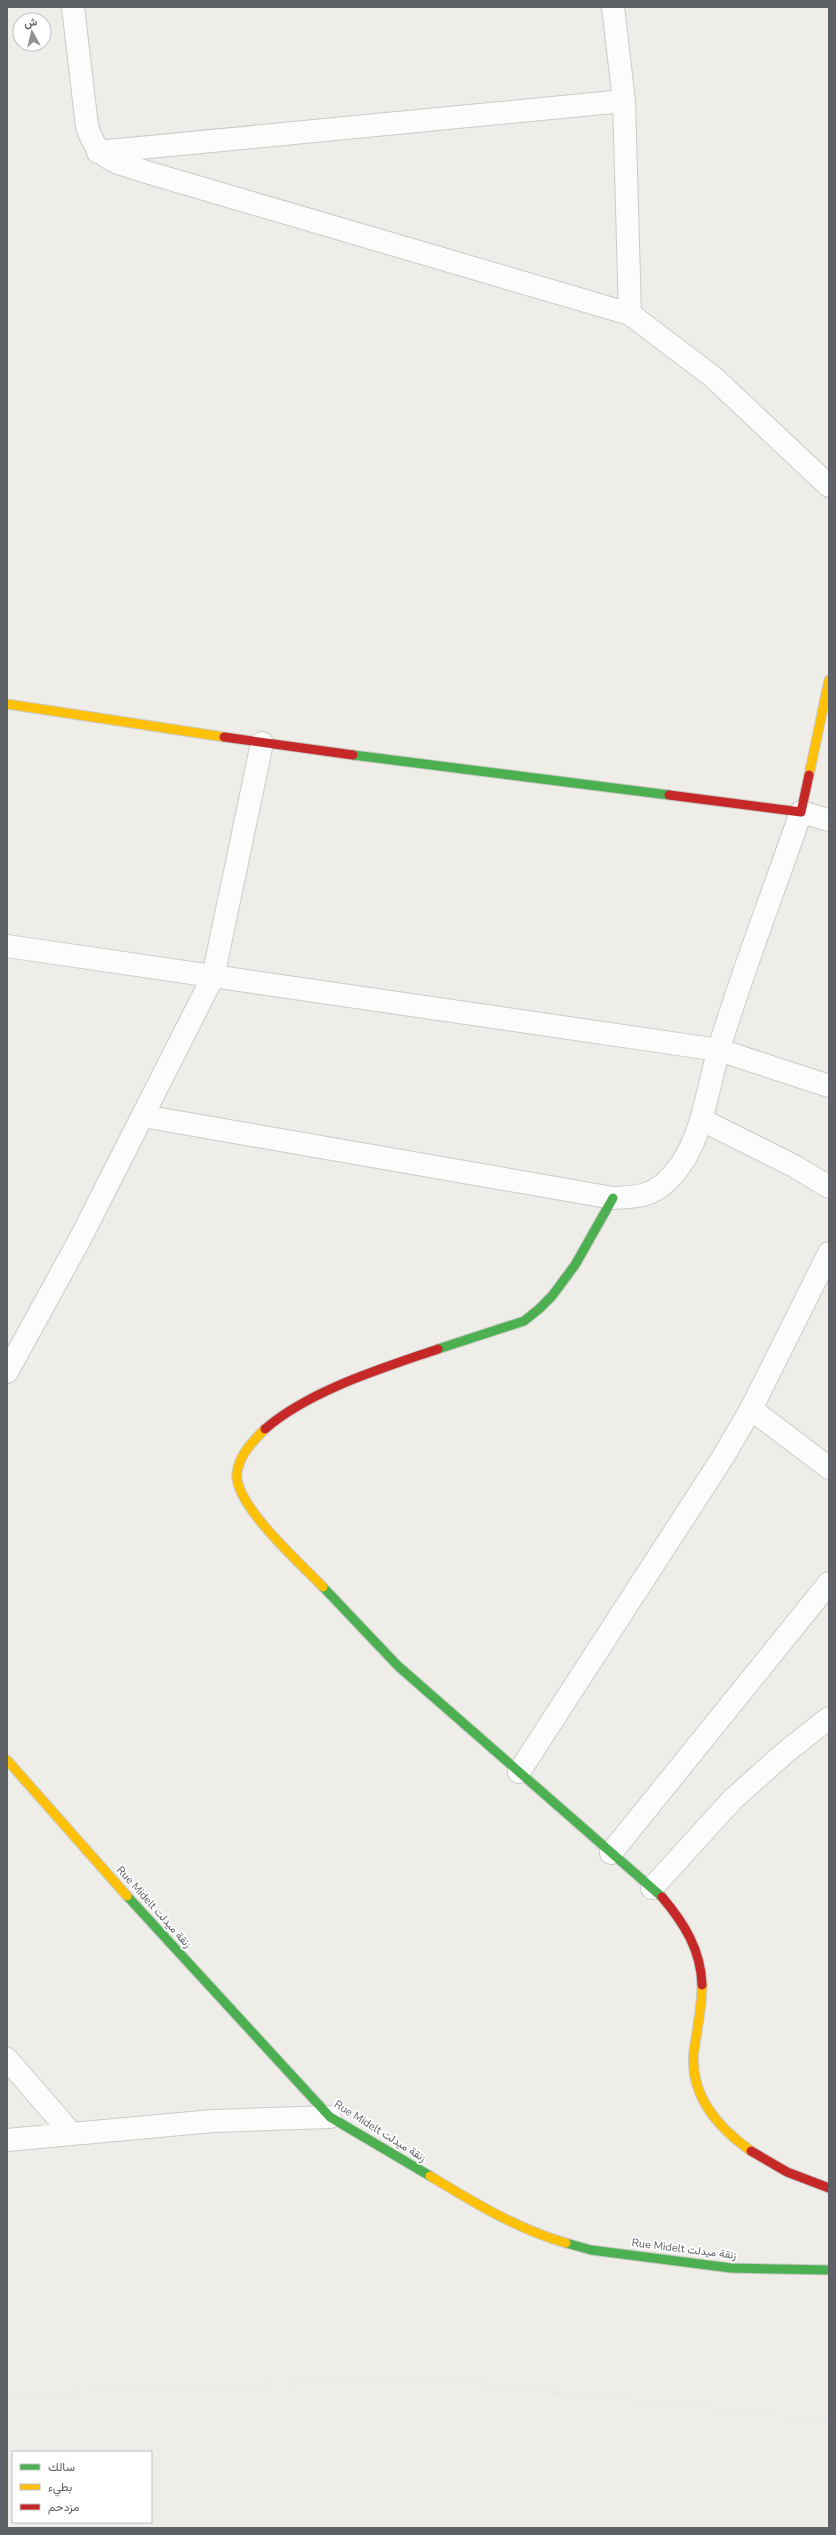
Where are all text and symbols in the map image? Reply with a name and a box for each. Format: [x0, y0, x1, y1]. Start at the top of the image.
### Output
north arrow [12, 12, 52, 52]
text: ش [23, 14, 38, 31]
street label: Rue Midelt زنقة ميدلت [113, 1863, 195, 1951]
street label: Rue Midelt زنقة ميدلت [331, 2097, 429, 2165]
street label: Rue Midelt زنقة ميدلت [631, 2235, 738, 2263]
legend [12, 2451, 152, 2523]
text: سالك [48, 2459, 75, 2475]
text: بطيء [48, 2479, 72, 2497]
text: مزدحم [48, 2499, 79, 2515]

